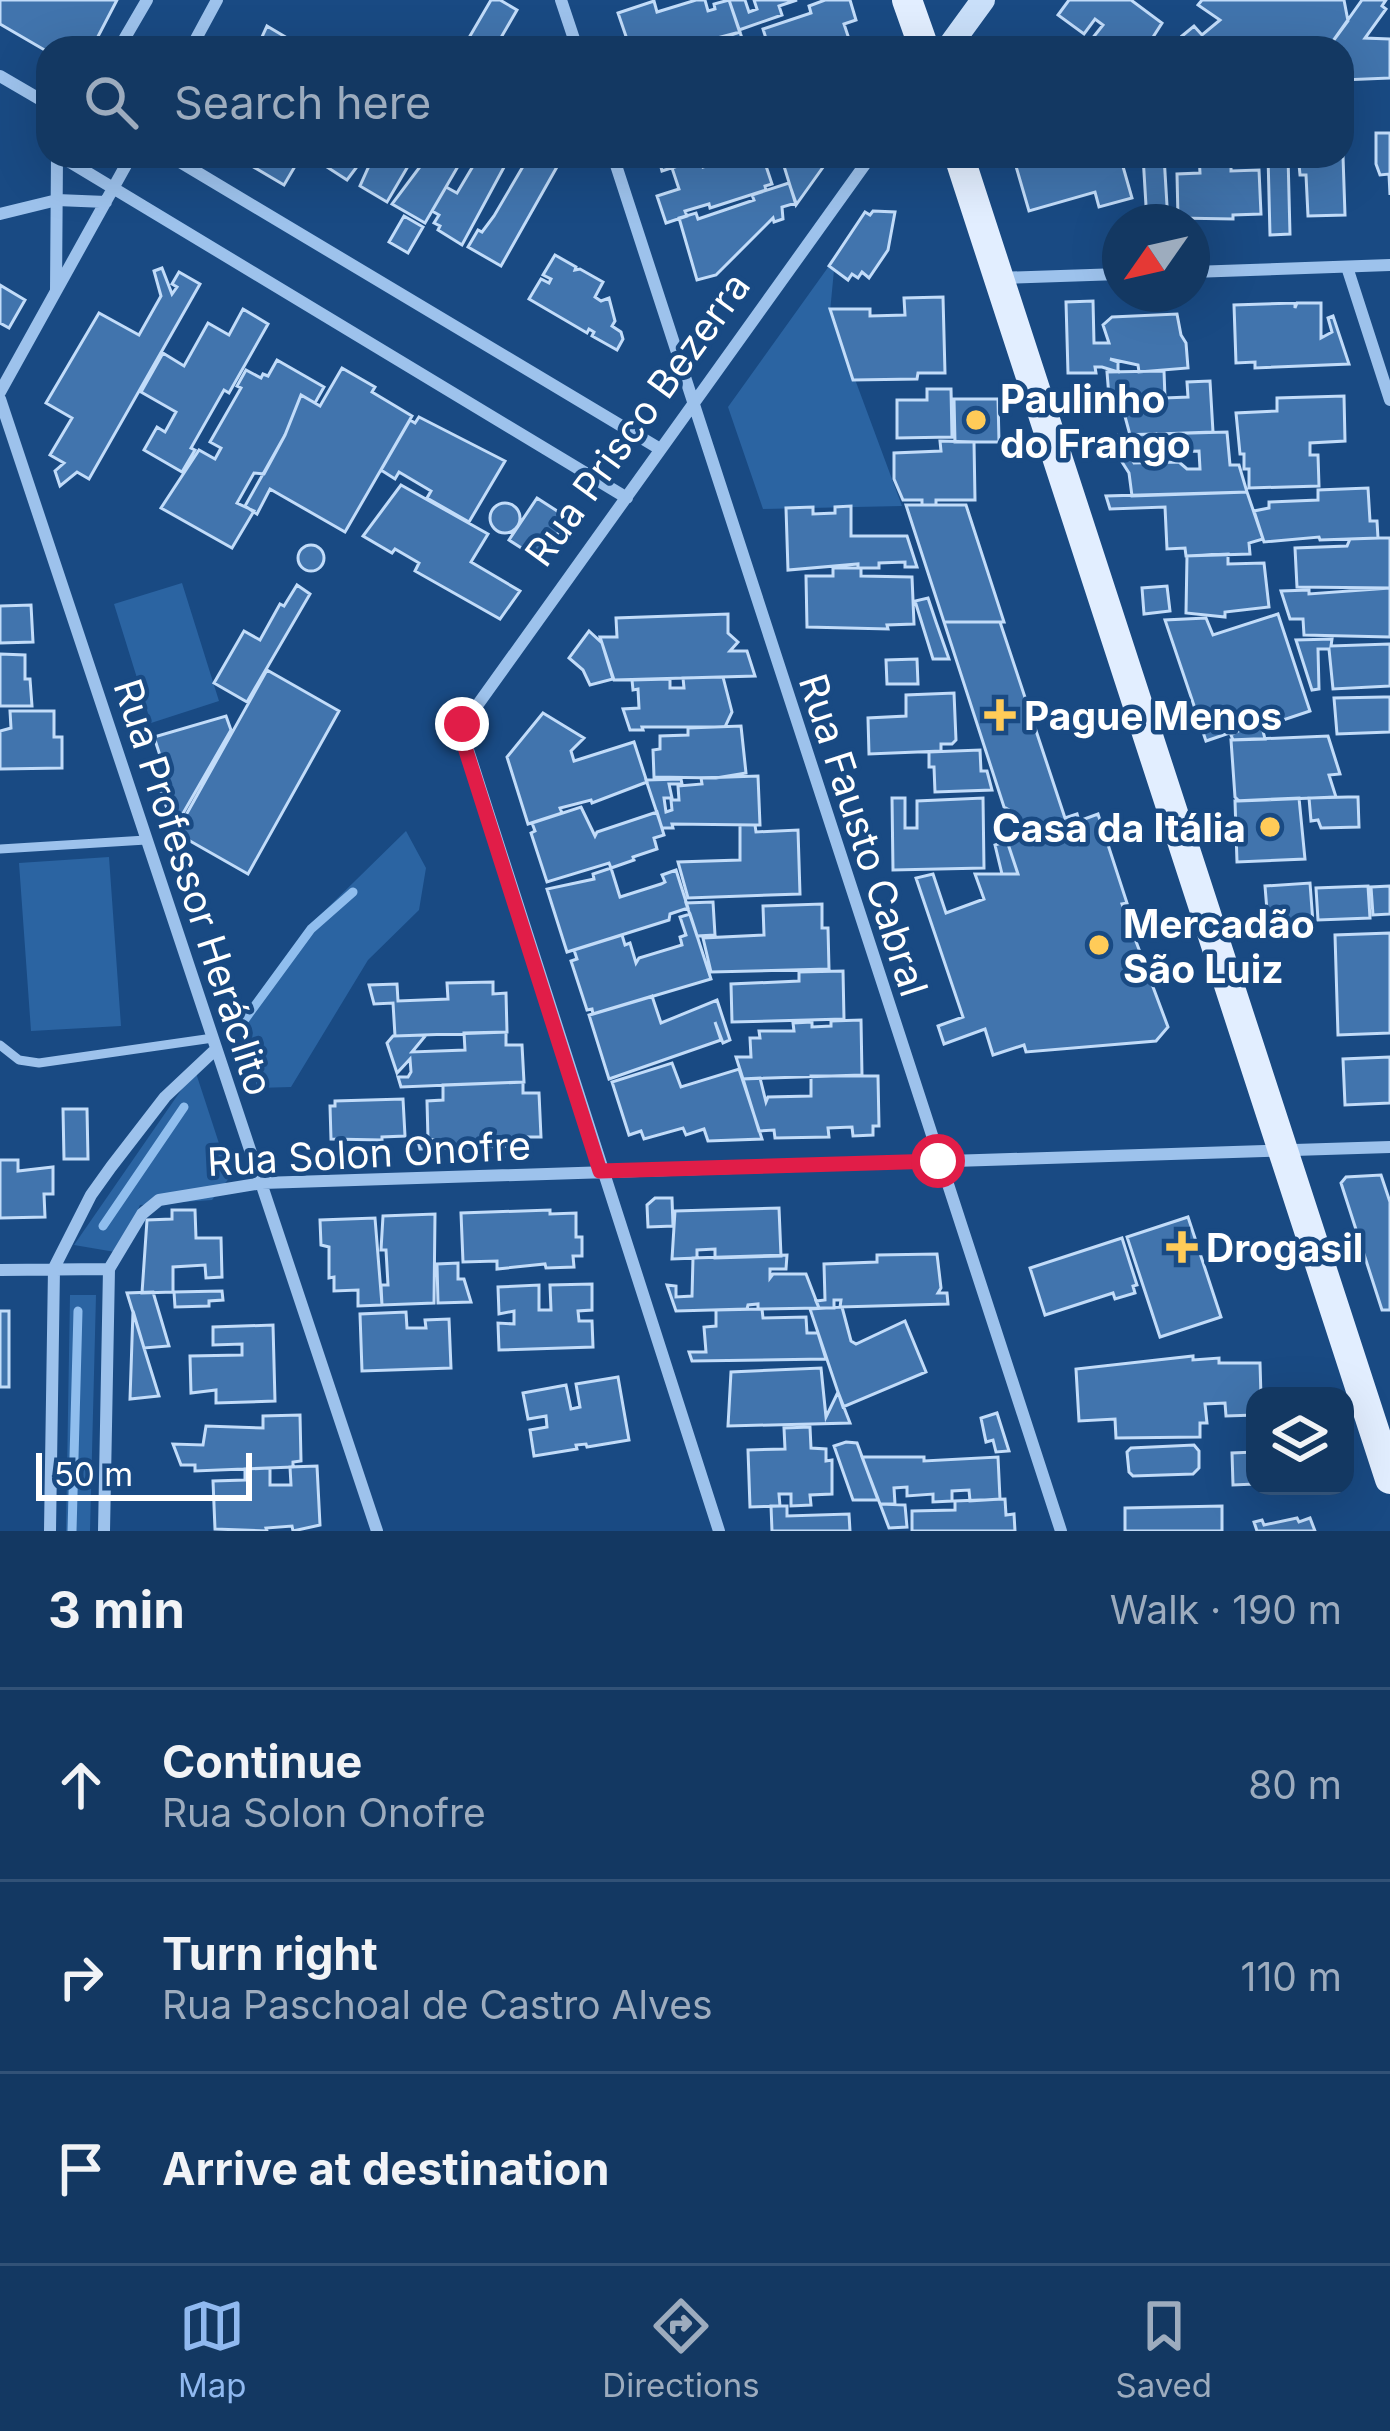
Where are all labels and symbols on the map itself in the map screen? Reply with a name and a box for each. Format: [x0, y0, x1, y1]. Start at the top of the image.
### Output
north arrow [1102, 204, 1210, 312]
street label: Rua Prisco Bezerra [515, 263, 759, 575]
place label: Paulinho do Frango [1000, 375, 1191, 467]
marker: Paulinho do Frango [963, 407, 989, 433]
street label: Rua Fausto Cabral [790, 668, 938, 1002]
street label: Rua Professor Heráclito [104, 673, 284, 1101]
place label: Pague Menos [1024, 692, 1282, 739]
route end [435, 697, 489, 751]
marker: Pague Menos [987, 702, 1013, 728]
place label: Casa da Itália [992, 804, 1246, 851]
marker: Casa da Itália [1257, 814, 1283, 840]
place label: Mercadão São Luiz [1123, 900, 1315, 992]
marker: Mercadão São Luiz [1086, 932, 1112, 958]
street label: Rua Solon Onofre [206, 1121, 532, 1185]
route start [911, 1134, 965, 1188]
place label: Drogasil [1206, 1224, 1363, 1271]
marker: Drogasil [1169, 1234, 1195, 1260]
scale bar [36, 1447, 252, 1500]

